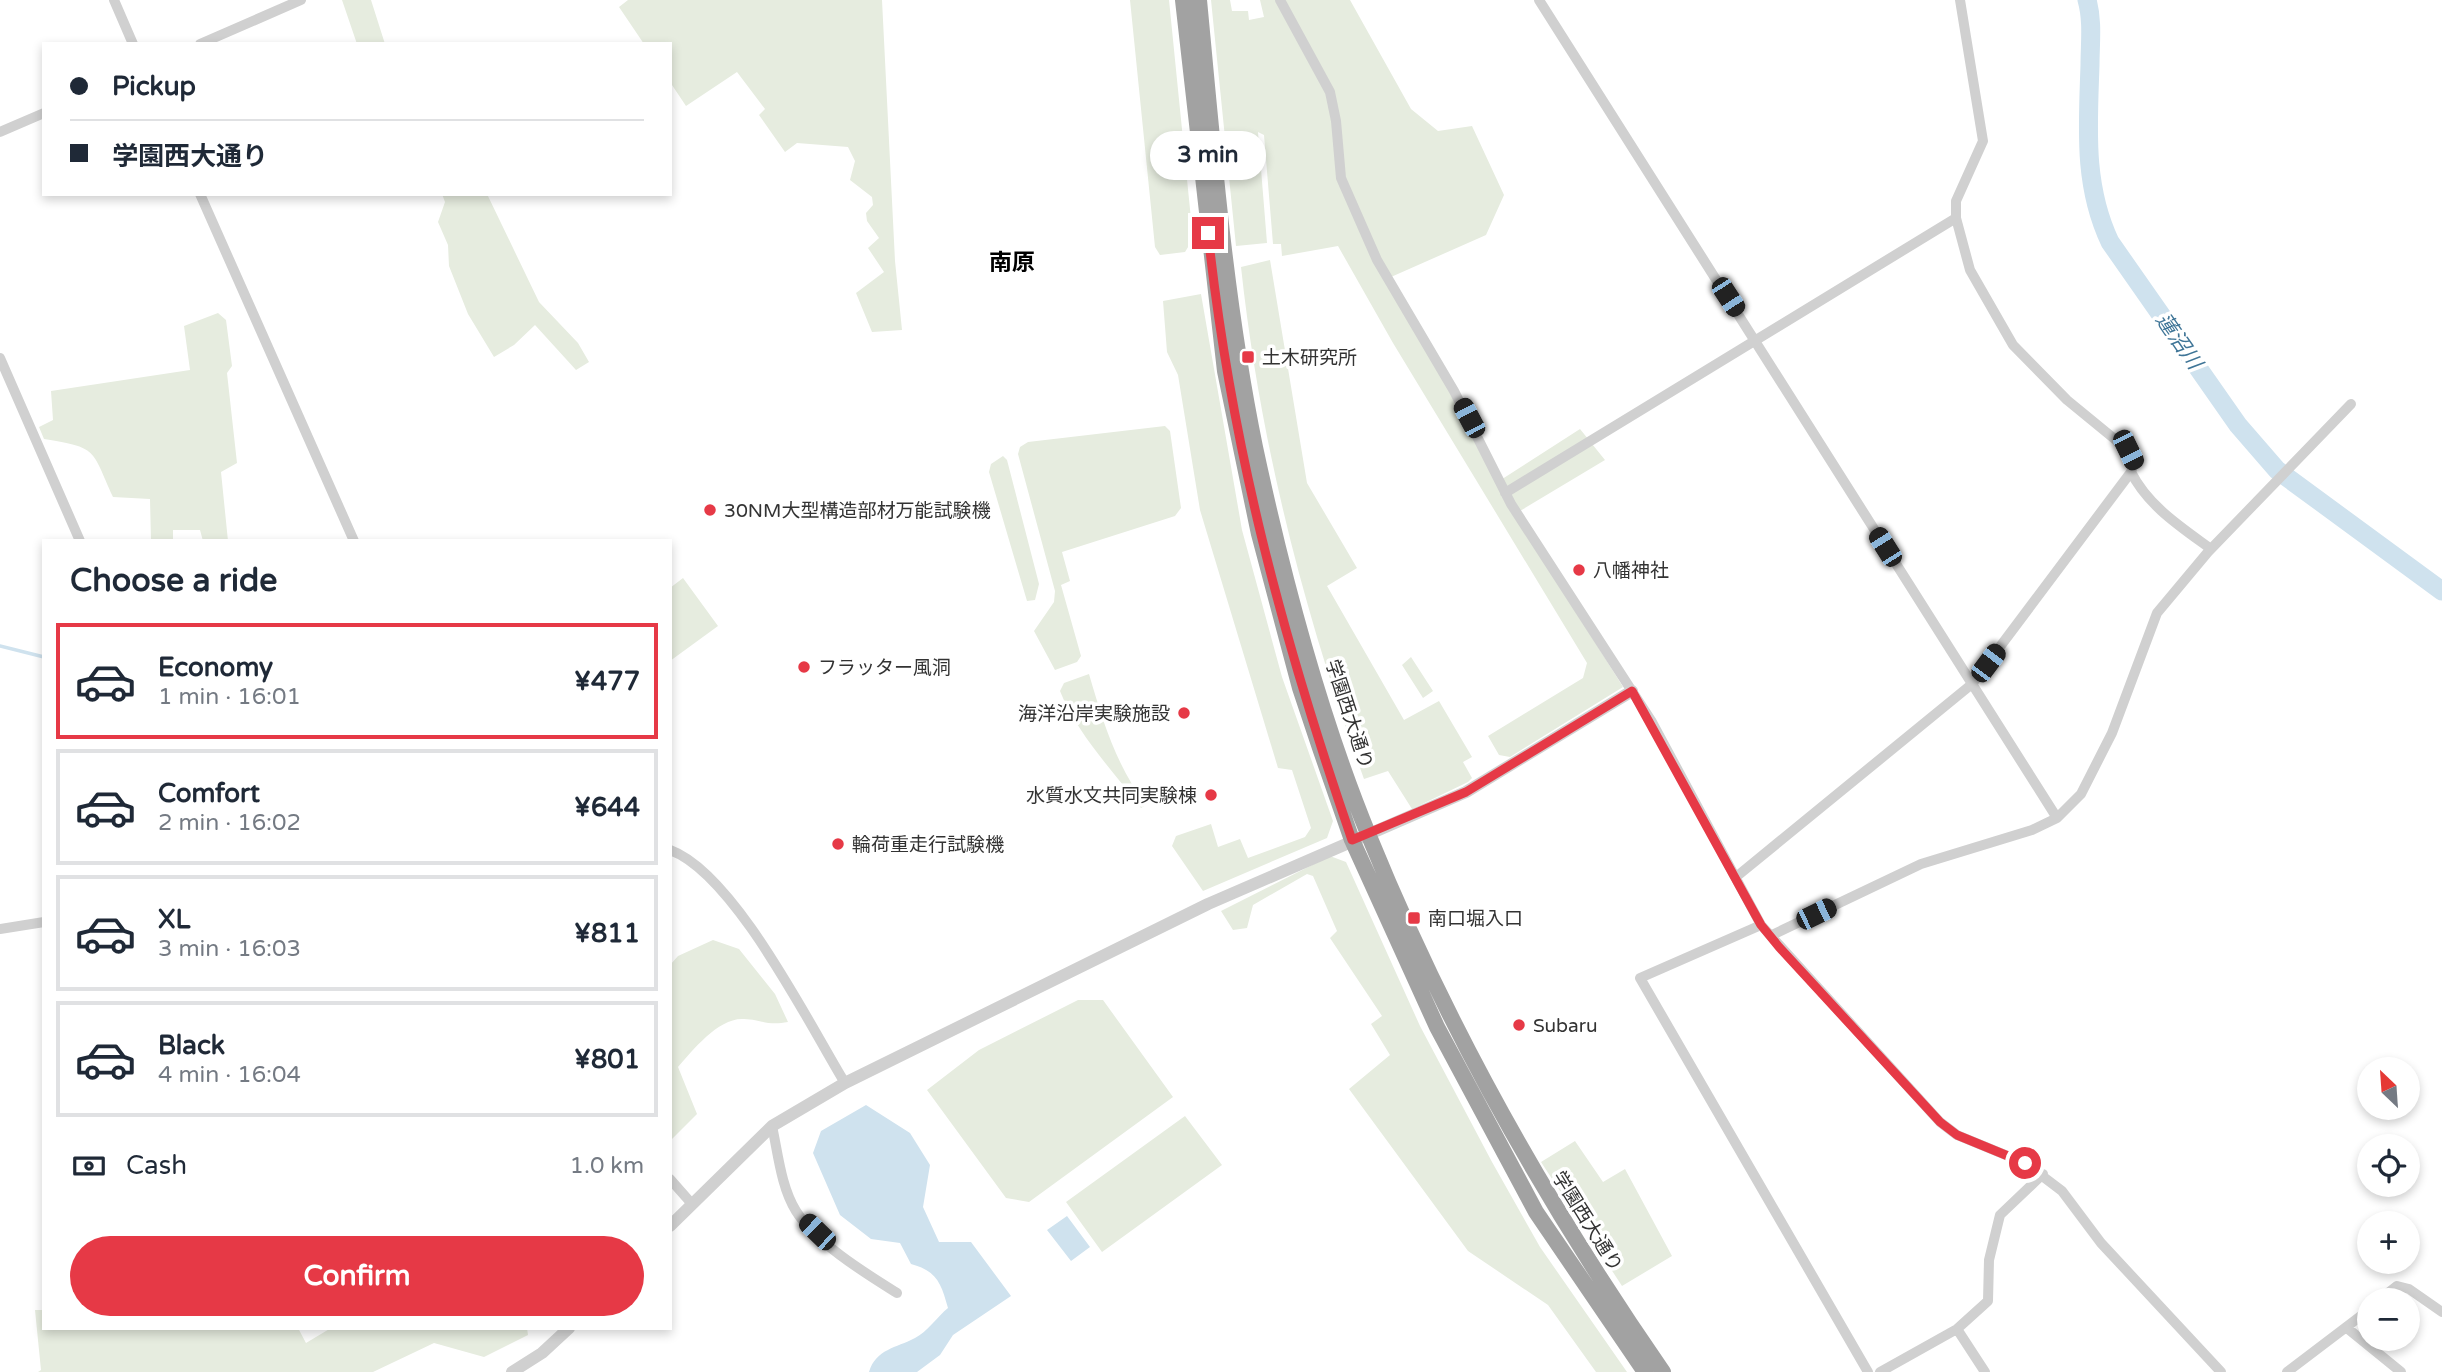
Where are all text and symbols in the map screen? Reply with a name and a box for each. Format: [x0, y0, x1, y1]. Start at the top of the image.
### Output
text: Pickup [112, 71, 196, 102]
callout: 3 min [1150, 132, 1266, 180]
text: 学園西大通り [112, 141, 268, 172]
text: 3 min [1177, 141, 1239, 169]
route end [1192, 217, 1224, 249]
district label: 南原 [989, 249, 1035, 277]
car [1708, 274, 1749, 320]
water label: 蓮沼川 [2150, 308, 2208, 376]
place label: 土木研究所 [1262, 347, 1357, 369]
marker: 土木研究所 [1240, 349, 1256, 365]
car [1450, 395, 1489, 441]
car [2110, 427, 2147, 473]
place label: 30NM大型構造部材万能試験機 [724, 500, 990, 522]
marker: 30NM大型構造部材万能試験機 [702, 502, 718, 518]
car [1865, 524, 1906, 570]
place label: 八幡神社 [1593, 560, 1669, 582]
text: Choose a ride [70, 562, 277, 600]
marker: 八幡神社 [1571, 562, 1587, 578]
car [1967, 640, 2010, 686]
icon: car [74, 650, 137, 713]
text: Economy [158, 652, 273, 683]
place label: フラッター風洞 [818, 657, 951, 679]
street label: 学園西大通り [1321, 657, 1377, 772]
marker: フラッター風洞 [796, 659, 812, 675]
text: ¥477 [574, 666, 640, 697]
text: 1 min · 16:01 [158, 683, 301, 711]
place label: 海洋沿岸実験施設 [1018, 703, 1170, 725]
marker: 海洋沿岸実験施設 [1176, 705, 1192, 721]
icon: car [74, 776, 137, 839]
text: Comfort [158, 778, 260, 809]
place label: 水質水文共同実験棟 [1026, 785, 1197, 807]
marker: 水質水文共同実験棟 [1203, 787, 1219, 803]
text: ¥644 [574, 792, 640, 823]
text: 2 min · 16:02 [158, 809, 301, 837]
place label: 輪荷重走行試験機 [852, 834, 1004, 856]
marker: 輪荷重走行試験機 [830, 836, 846, 852]
car [1793, 895, 1840, 933]
icon: car [74, 902, 137, 965]
text: XL [158, 904, 190, 935]
place label: 南口堀入口 [1428, 908, 1523, 930]
marker: 南口堀入口 [1406, 910, 1422, 926]
text: ¥811 [574, 918, 640, 949]
text: 3 min · 16:03 [158, 935, 301, 963]
place label: Subaru [1533, 1015, 1598, 1037]
marker: Subaru [1511, 1017, 1527, 1033]
icon: car [74, 1028, 137, 1091]
text: Black [158, 1030, 225, 1061]
text: ¥801 [574, 1044, 640, 1075]
north arrow [2357, 1057, 2420, 1120]
map controls [2357, 1057, 2420, 1351]
text: 4 min · 16:04 [158, 1061, 301, 1089]
button: locate [2357, 1134, 2420, 1197]
icon: cash [70, 1147, 108, 1185]
route start [2009, 1147, 2041, 1179]
text: Cash [126, 1150, 187, 1181]
text: 1.0 km [570, 1152, 644, 1180]
street label: 学園西大通り [1548, 1167, 1627, 1276]
car [795, 1210, 840, 1254]
button: + [2357, 1211, 2420, 1274]
button: Confirm [70, 1236, 644, 1316]
button: − [2357, 1288, 2420, 1351]

